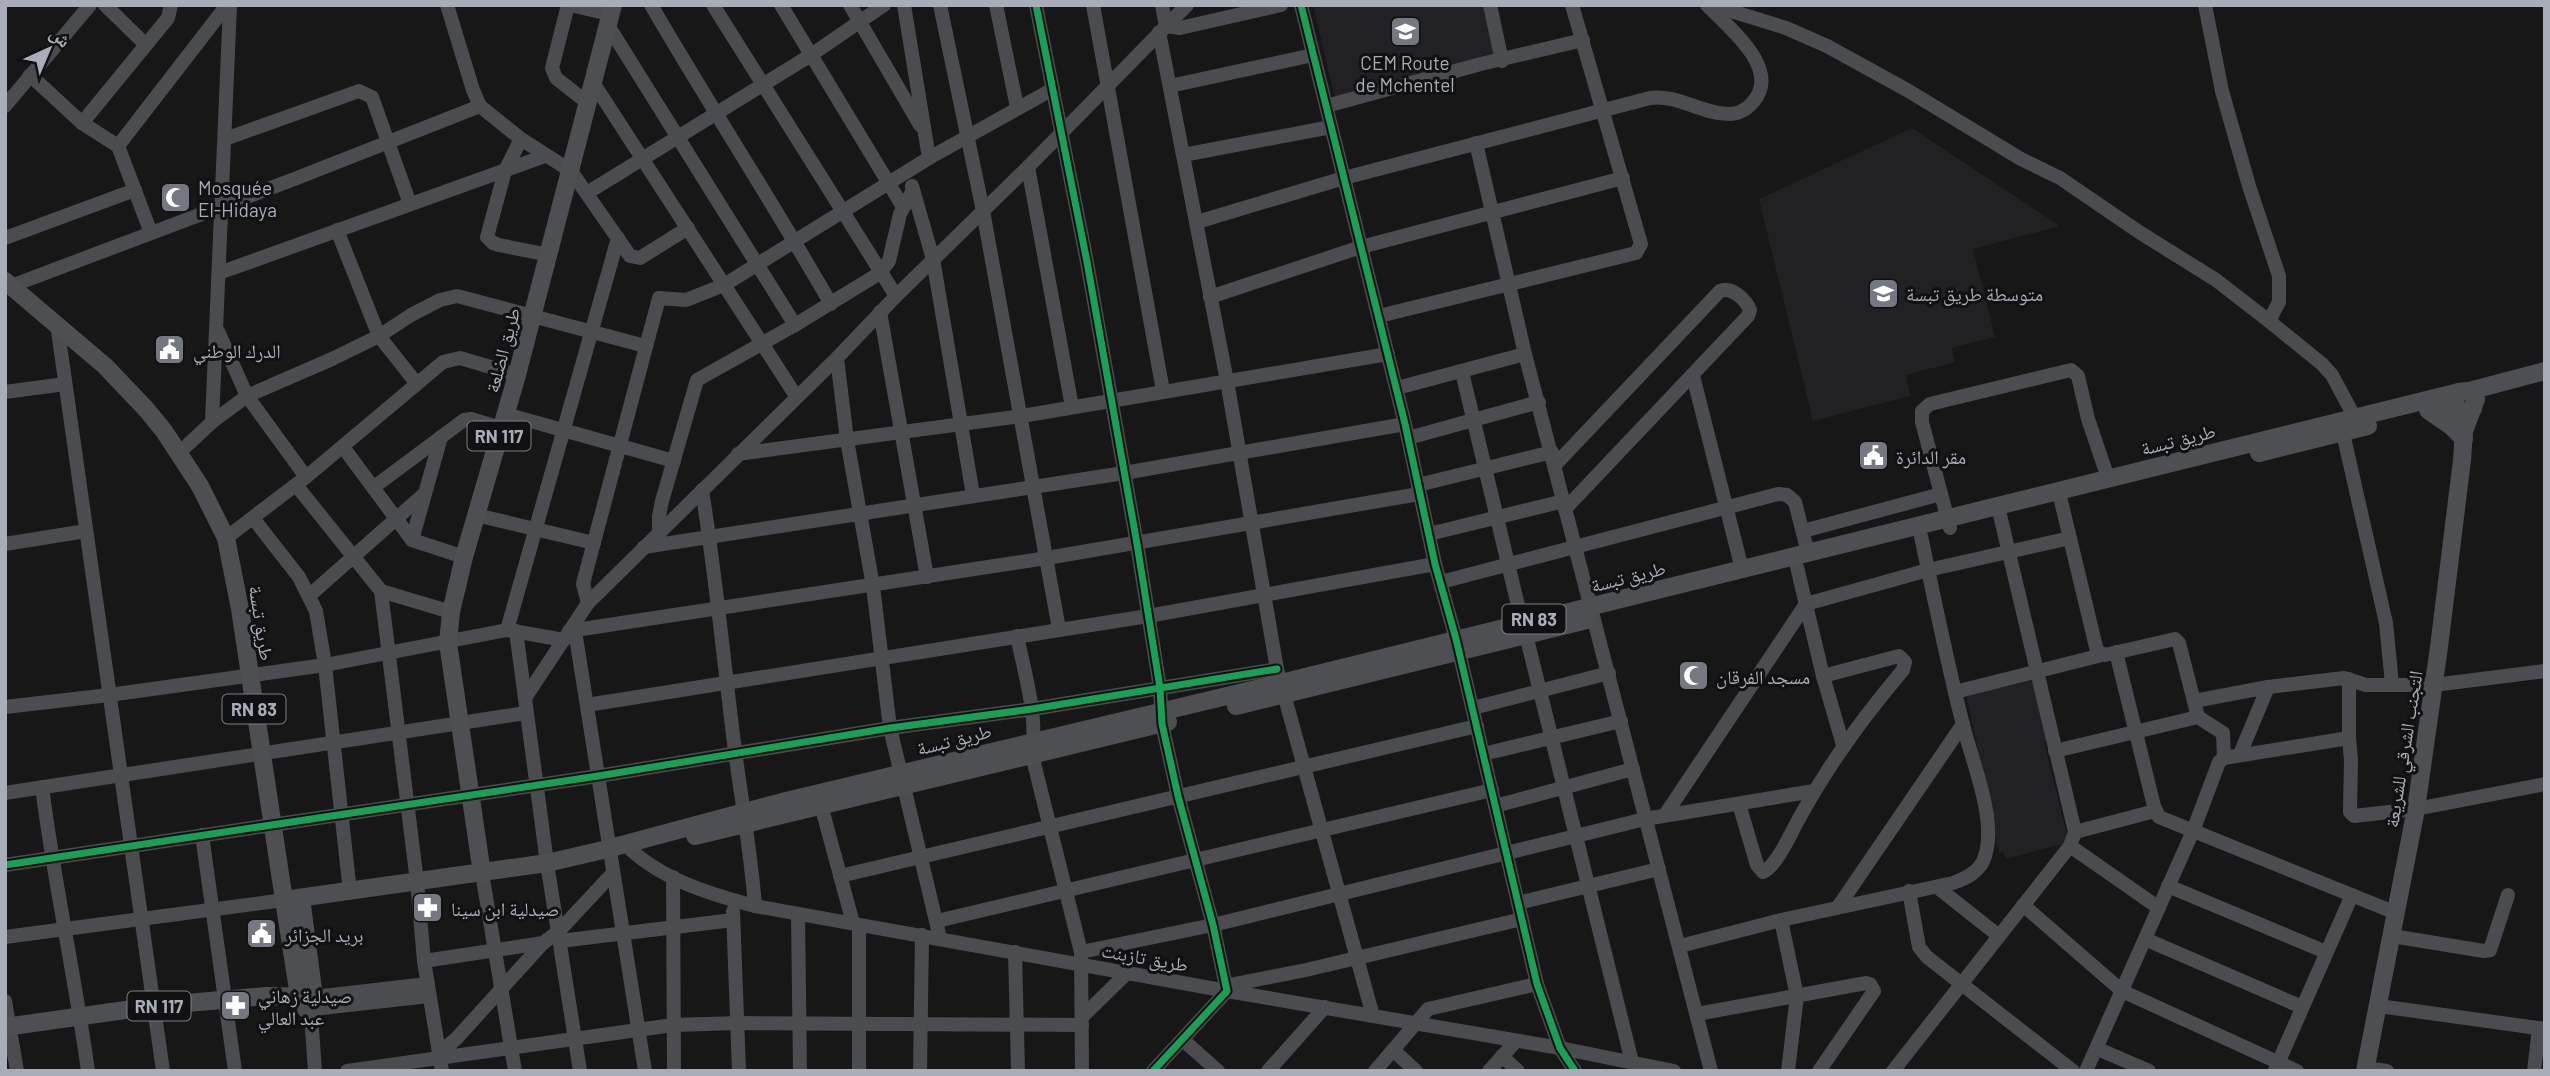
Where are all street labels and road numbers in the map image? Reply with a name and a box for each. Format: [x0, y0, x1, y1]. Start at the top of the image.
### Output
street label: طريق الضلعة [480, 305, 525, 395]
street label: طريق تبسة [2138, 419, 2218, 460]
road number: RN 117 [468, 422, 530, 450]
street label: طريق تبسة [1588, 556, 1668, 597]
street label: طريق تبسة [244, 584, 279, 662]
road number: RN 83 [1502, 604, 1566, 634]
street label: التجنب الشرقي للشريعة [2379, 669, 2432, 830]
road number: RN 83 [222, 694, 286, 724]
street label: طريق تبسة [914, 719, 994, 760]
street label: طريق تازبنت [1100, 938, 1190, 977]
road number: RN 117 [128, 992, 190, 1021]

